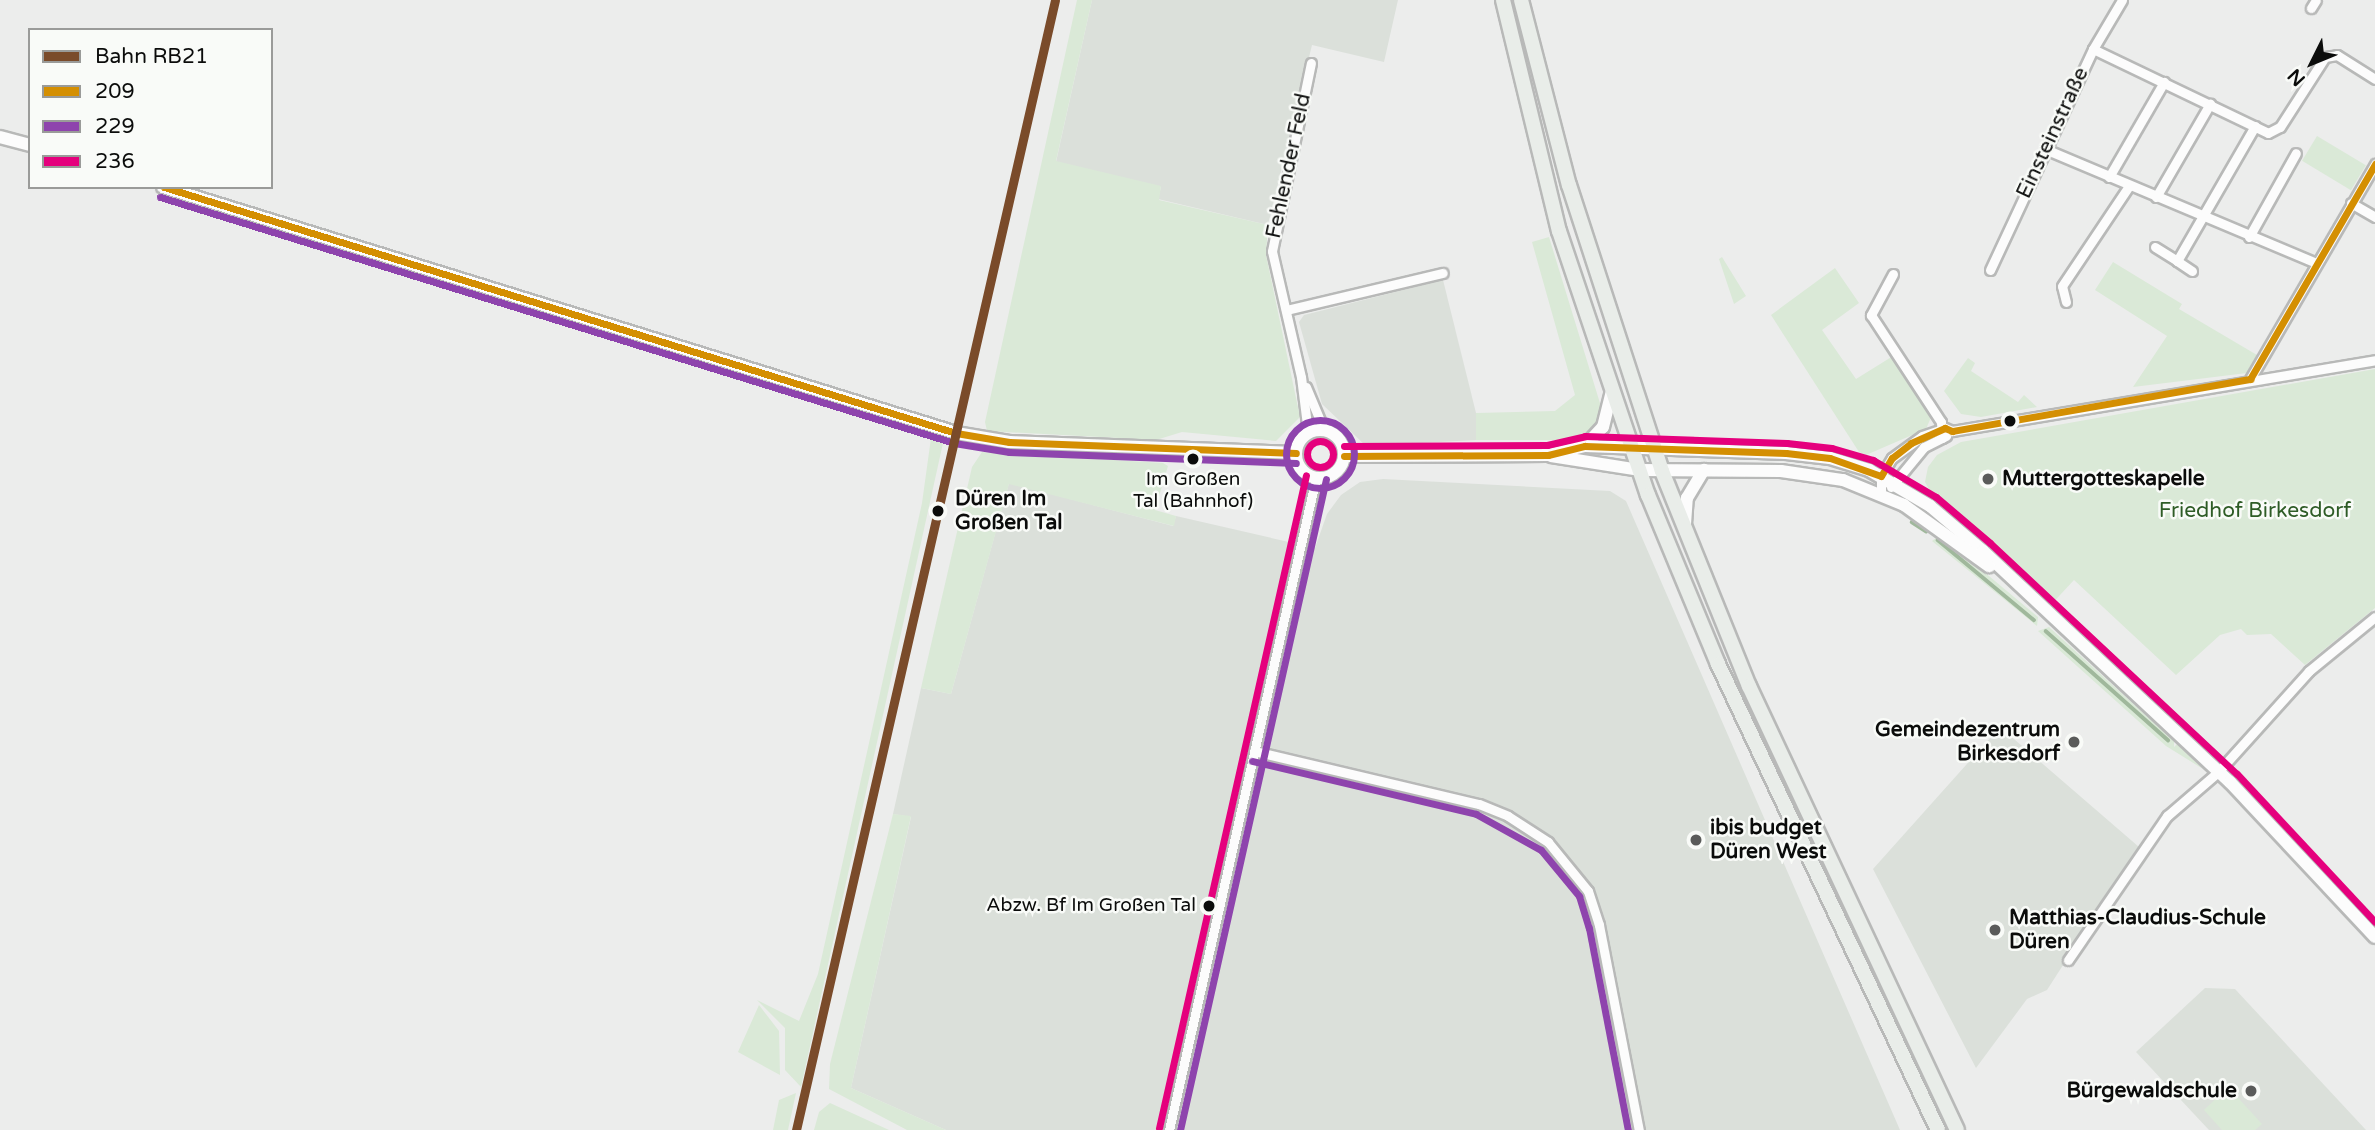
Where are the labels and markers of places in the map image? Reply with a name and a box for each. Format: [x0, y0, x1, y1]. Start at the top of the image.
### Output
unlabelled marker [2003, 414, 2017, 428]
marker: Im Großen Tal (Bahnhof) [1186, 452, 1200, 466]
place label: Muttergotteskapelle [2002, 466, 2205, 492]
place label: Im Großen Tal (Bahnhof) [1133, 469, 1253, 513]
marker: Muttergotteskapelle [1980, 471, 1996, 487]
place label: Düren Im Großen Tal [955, 486, 1062, 536]
marker: Düren Im Großen Tal [927, 500, 949, 522]
place label: Gemeindezentrum Birkesdorf [1875, 717, 2060, 767]
marker: Gemeindezentrum Birkesdorf [2066, 734, 2082, 750]
place label: ibis budget Düren West [1710, 815, 1826, 865]
marker: ibis budget Düren West [1688, 832, 1704, 848]
place label: Abzw. Bf Im Großen Tal [986, 895, 1196, 917]
marker: Abzw. Bf Im Großen Tal [1202, 899, 1216, 913]
place label: Matthias-Claudius-Schule Düren [2009, 905, 2266, 955]
marker: Matthias-Claudius-Schule Düren [1987, 922, 2003, 938]
place label: Bürgewaldschule [2066, 1078, 2237, 1104]
marker: Bürgewaldschule [2243, 1083, 2259, 1099]

